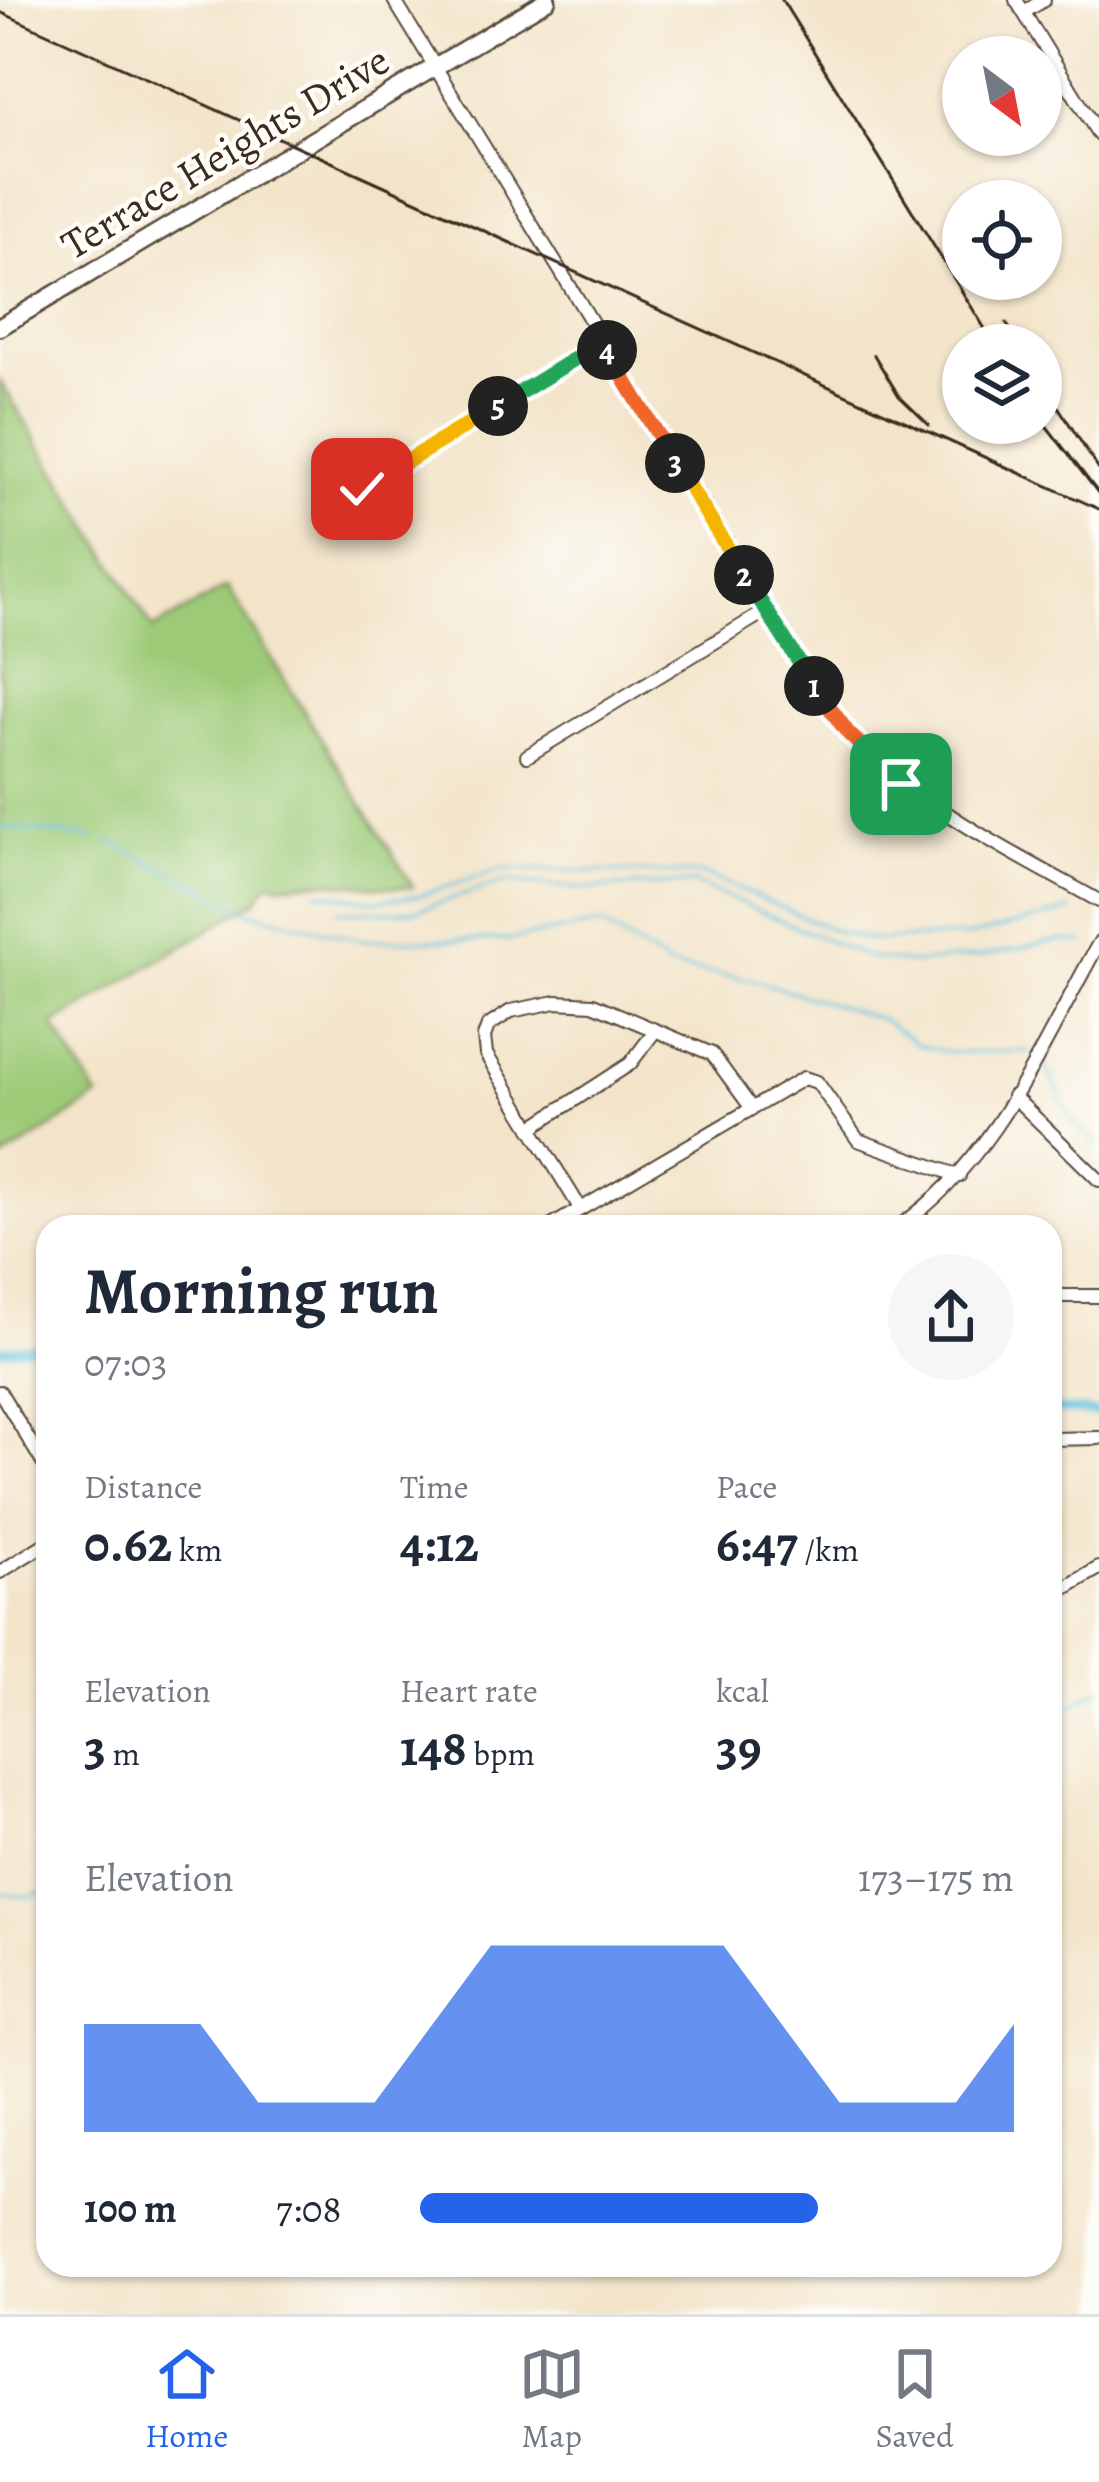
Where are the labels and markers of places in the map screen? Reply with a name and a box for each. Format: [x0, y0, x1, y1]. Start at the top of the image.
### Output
pin: 4 [577, 320, 637, 380]
pin: 5 [468, 376, 528, 436]
pin: 3 [645, 433, 705, 493]
pin [311, 438, 413, 540]
pin: 2 [714, 545, 774, 605]
pin: 1 [784, 656, 844, 716]
pin [850, 733, 952, 835]

